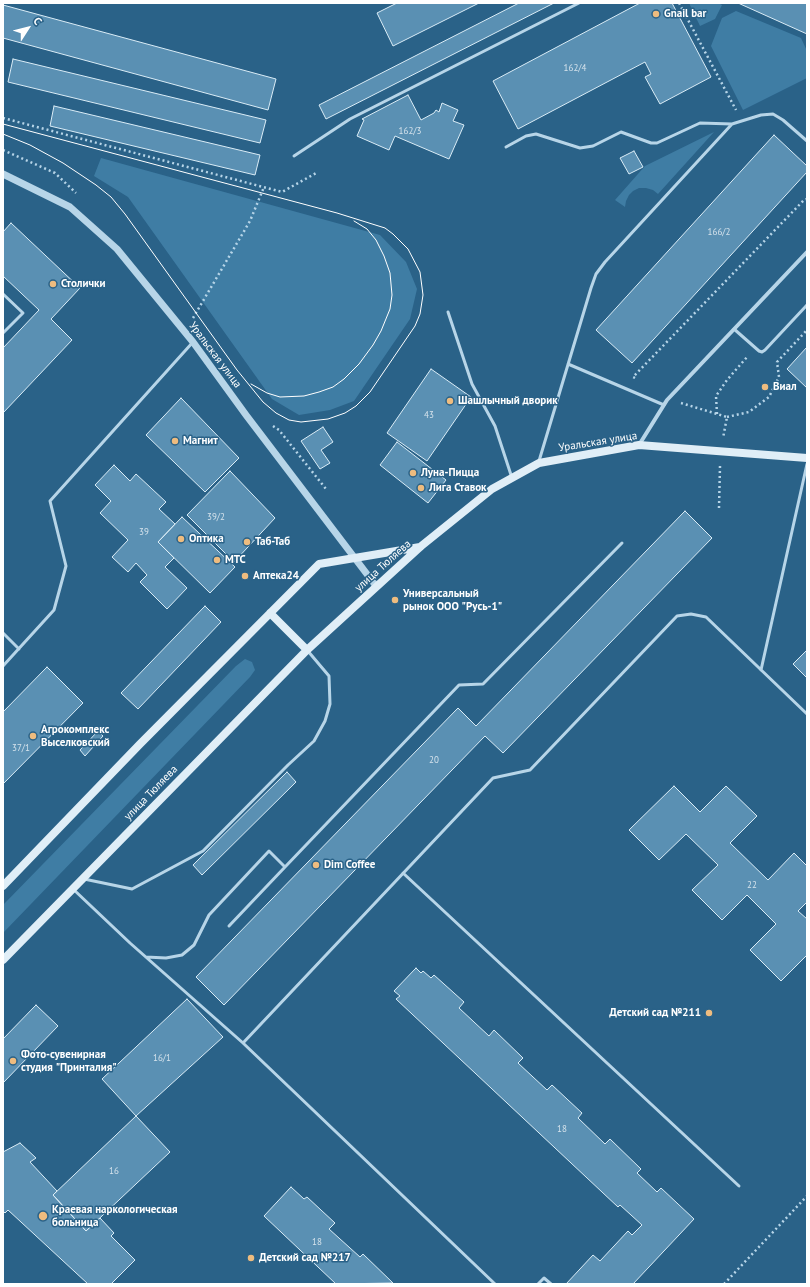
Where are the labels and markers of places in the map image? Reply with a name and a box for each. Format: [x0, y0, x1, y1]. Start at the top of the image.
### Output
place label: Gnail bar [664, 7, 706, 21]
marker: Gnail bar [651, 9, 661, 19]
place label: Столички [61, 277, 105, 291]
marker: Столички [48, 279, 58, 289]
place label: Виал [773, 380, 797, 394]
marker: Виал [760, 382, 770, 392]
place label: Шашлычный дворик [458, 394, 558, 408]
marker: Шашлычный дворик [445, 396, 455, 406]
place label: Магнит [183, 434, 218, 448]
marker: Магнит [170, 436, 180, 446]
place label: Луна-Пицца [421, 466, 479, 480]
marker: Луна-Пицца [408, 468, 418, 478]
place label: Лига Ставок [429, 481, 486, 495]
marker: Лига Ставок [416, 483, 426, 493]
place label: Оптика [189, 532, 224, 546]
marker: Оптика [176, 534, 186, 544]
place label: Таб-Таб [255, 535, 290, 549]
marker: Таб-Таб [242, 537, 252, 547]
place label: МТС [225, 553, 246, 567]
marker: МТС [212, 555, 222, 565]
place label: Аптека24 [253, 569, 299, 583]
marker: Аптека24 [240, 571, 250, 581]
place label: Универсальный рынок ООО "Русь-1" [403, 587, 502, 613]
marker: Универсальный рынок ООО "Русь-1" [390, 595, 400, 605]
place label: Агрокомплекс Выселковский [41, 723, 110, 749]
marker: Агрокомплекс Выселковский [28, 731, 38, 741]
place label: Dim Coffee [324, 858, 375, 872]
marker: Dim Coffee [311, 860, 321, 870]
place label: Детский сад №211 [609, 1006, 701, 1020]
marker: Детский сад №211 [704, 1008, 714, 1018]
place label: Фото-сувенирная студия "Принталия" [21, 1048, 117, 1074]
marker: Фото-сувенирная студия "Принталия" [8, 1056, 18, 1066]
place label: Краевая наркологическая больница [52, 1203, 177, 1229]
marker: Краевая наркологическая больница [37, 1210, 49, 1222]
place label: Детский сад №217 [259, 1251, 351, 1265]
marker: Детский сад №217 [246, 1253, 256, 1263]

